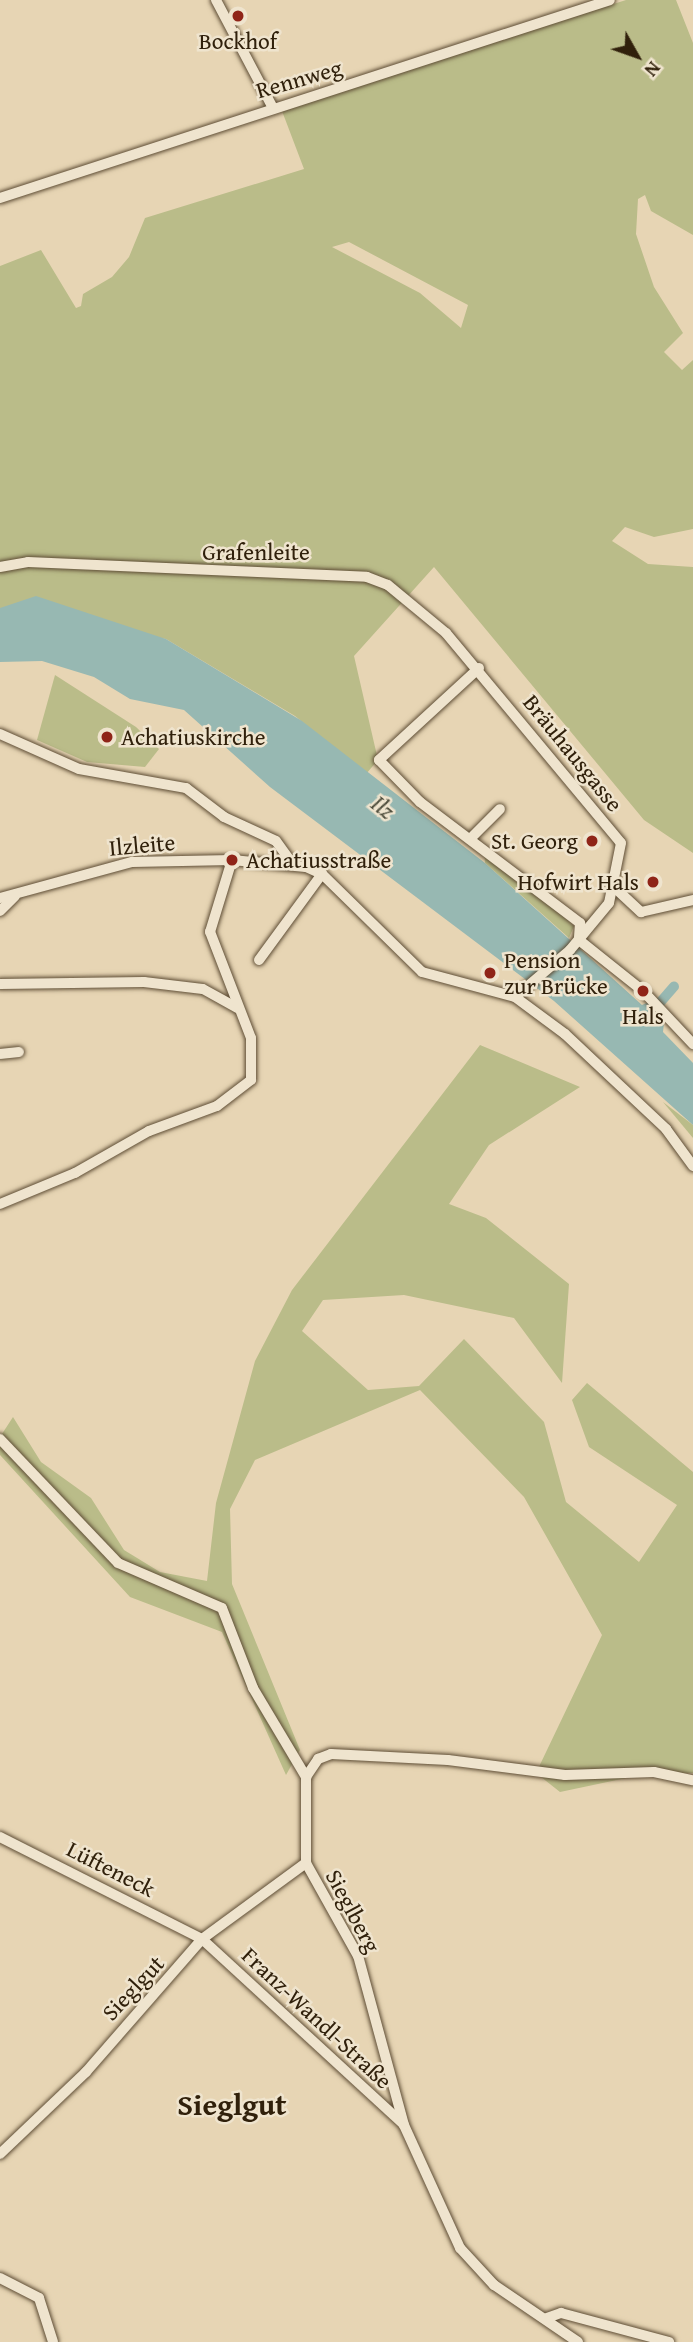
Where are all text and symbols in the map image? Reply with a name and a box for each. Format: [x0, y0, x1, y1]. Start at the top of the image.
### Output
marker: Bockhof [230, 8, 246, 24]
north arrow [602, 21, 672, 91]
place label: Bockhof [199, 27, 277, 55]
street label: Rennweg [253, 54, 345, 104]
text: N [638, 56, 668, 83]
street label: Grafenleite [202, 538, 310, 566]
street label: Bräuhausgasse [517, 689, 629, 817]
place label: Achatiuskirche [121, 723, 266, 751]
marker: Achatiuskirche [99, 729, 115, 745]
water label: Ilz [365, 789, 401, 825]
place label: St. Georg [491, 827, 578, 855]
street label: Ilzleite [108, 828, 176, 862]
marker: St. Georg [584, 833, 600, 849]
place label: Achatiusstraße [246, 846, 391, 874]
marker: Achatiusstraße [224, 852, 240, 868]
place label: Hofwirt Hals [517, 868, 639, 896]
marker: Hofwirt Hals [645, 874, 661, 890]
place label: Pension zur Brücke [504, 946, 608, 1000]
marker: Pension zur Brücke [482, 965, 498, 981]
marker: Hals [635, 983, 651, 999]
place label: Hals [622, 1002, 664, 1030]
street label: Lüfteneck [62, 1835, 160, 1903]
street label: Sieglberg [320, 1865, 386, 1957]
street label: Franz-Wandl-Straße [236, 1941, 398, 2095]
street label: Sieglgut [96, 1950, 170, 2026]
district label: Sieglgut [177, 2086, 287, 2122]

